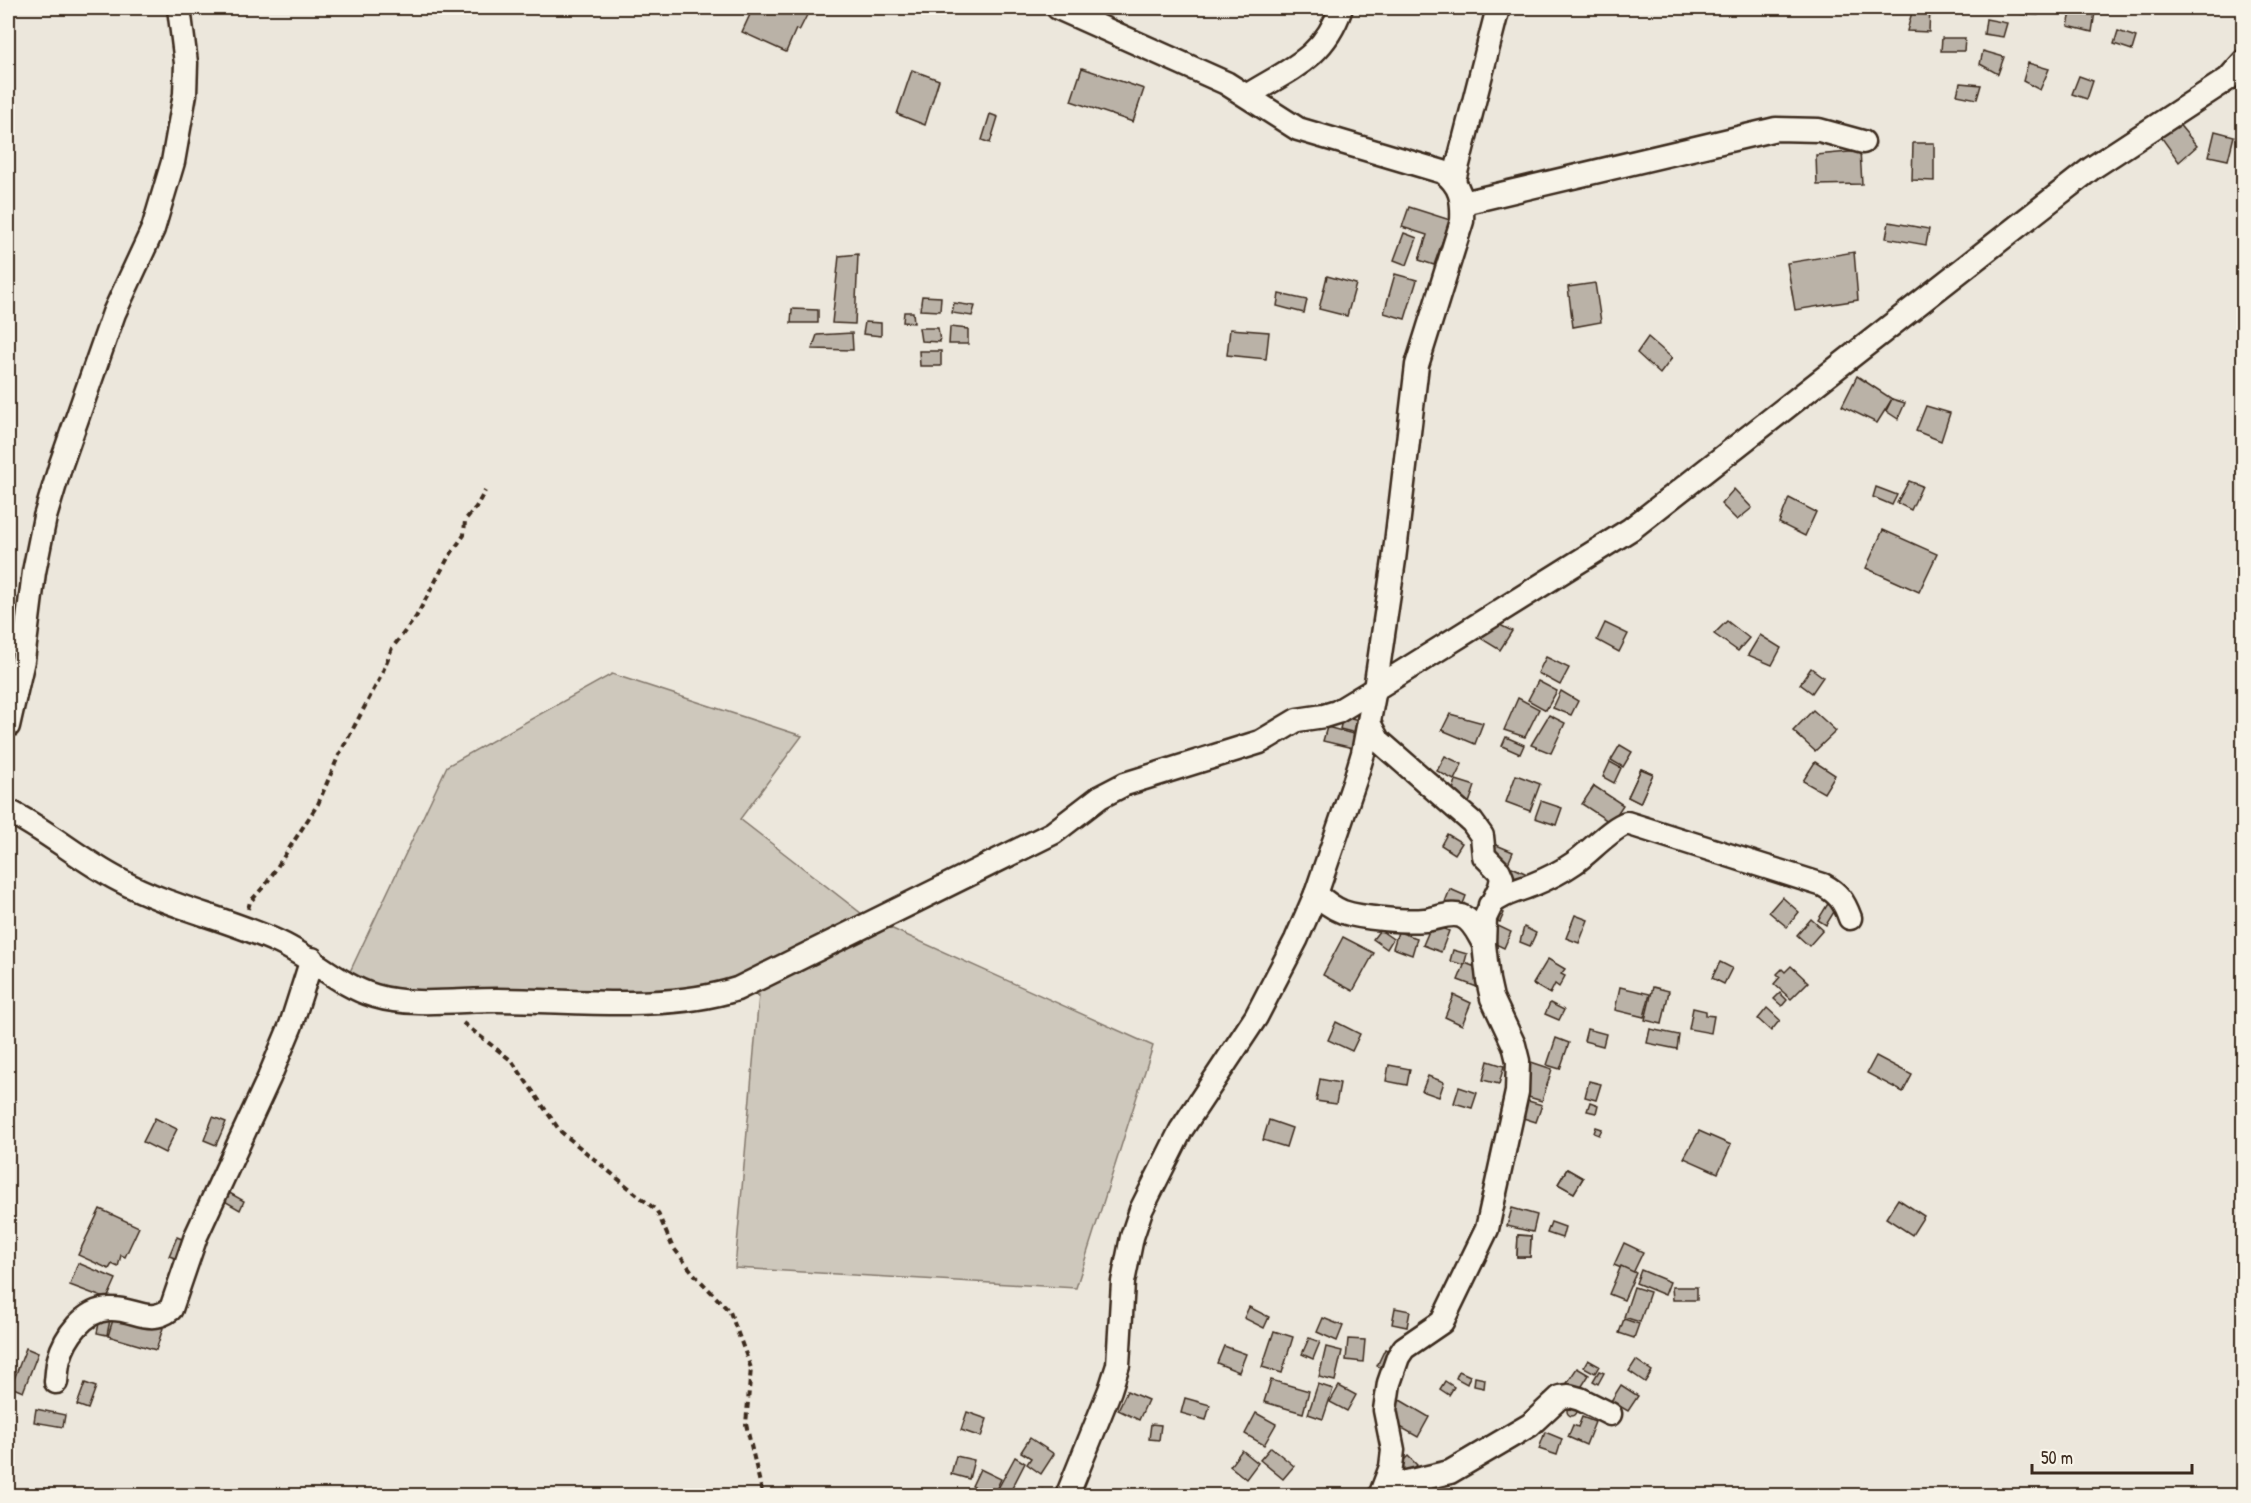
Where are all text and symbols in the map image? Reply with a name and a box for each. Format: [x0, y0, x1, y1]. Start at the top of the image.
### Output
scale bar [2032, 1437, 2192, 1475]
text: 50 m [2041, 1445, 2073, 1470]

